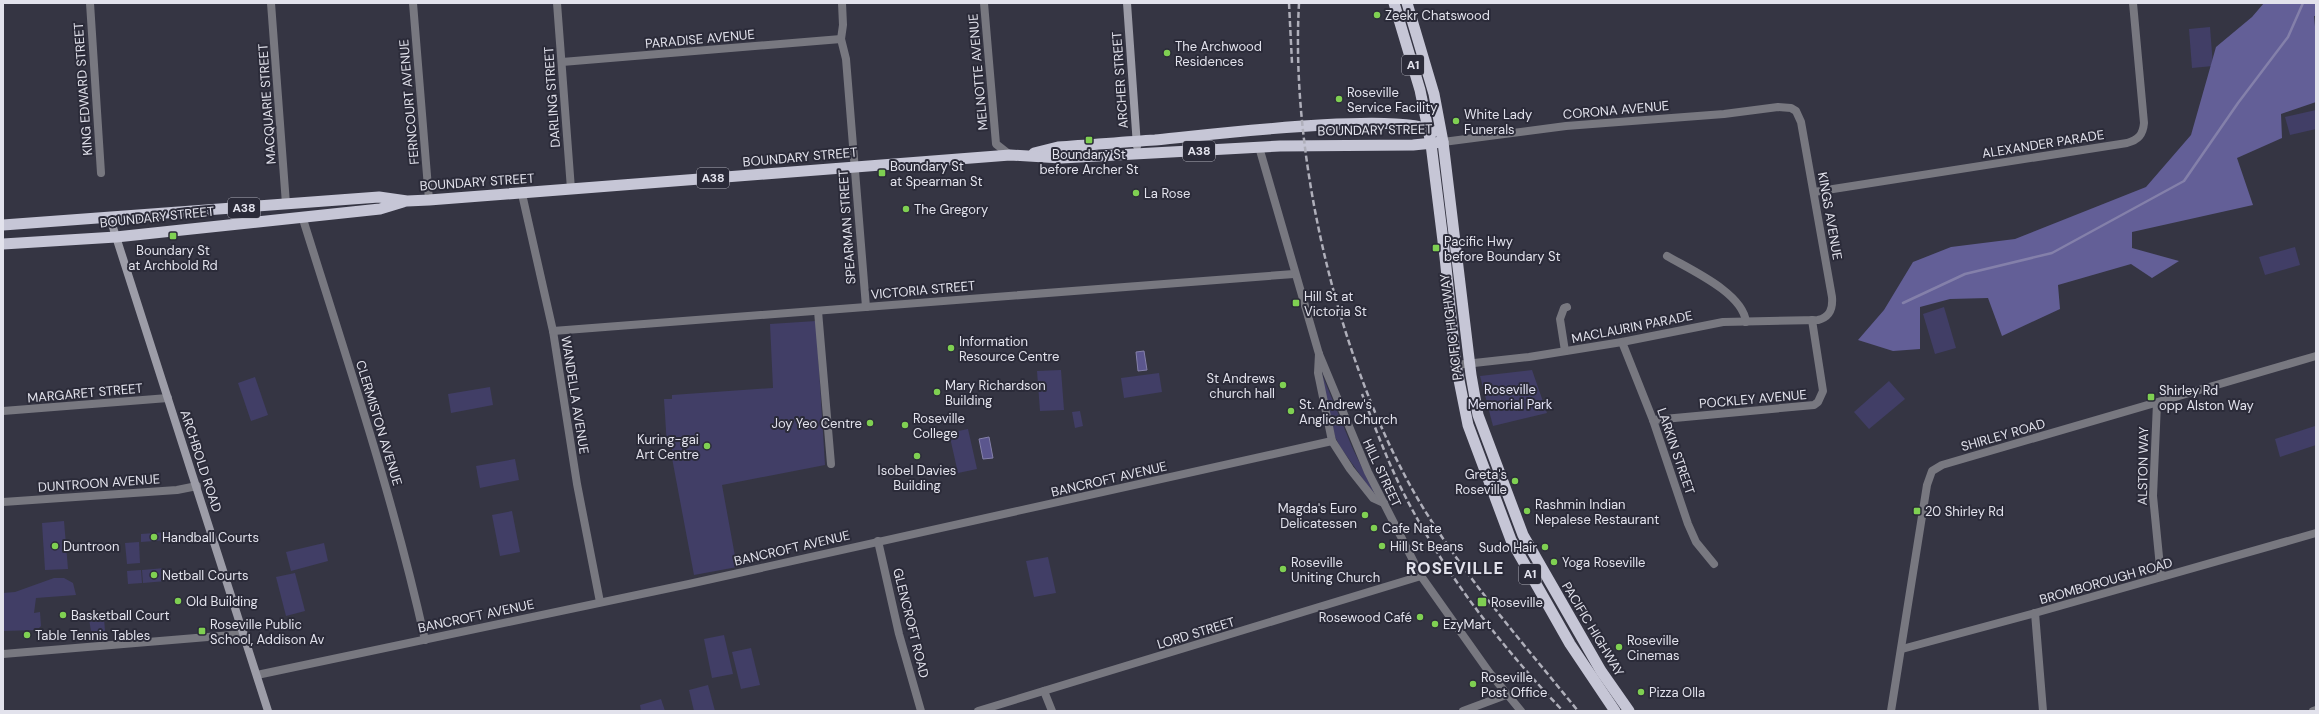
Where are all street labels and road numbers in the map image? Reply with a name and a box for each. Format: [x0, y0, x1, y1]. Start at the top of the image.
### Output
street label: MELNOTTE AVENUE [964, 13, 992, 131]
street label: KING EDWARD STREET [70, 22, 96, 156]
street label: PARADISE AVENUE [644, 26, 756, 52]
street label: ARCHER STREET [1108, 31, 1132, 129]
street label: FERNCOURT AVENUE [395, 39, 423, 165]
street label: MACQUARIE STREET [254, 43, 280, 165]
street label: DARLING STREET [540, 46, 564, 148]
road number: A1 [1402, 55, 1424, 75]
street label: CORONA AVENUE [1562, 97, 1670, 123]
street label: BOUNDARY STREET [1317, 120, 1433, 140]
street label: ALEXANDER PARADE [1981, 126, 2105, 162]
road number: A38 [1183, 141, 1215, 161]
street label: BOUNDARY STREET [742, 144, 858, 170]
road number: A38 [697, 168, 729, 188]
street label: SPEARMAN STREET [835, 169, 859, 285]
street label: BOUNDARY STREET [419, 170, 535, 194]
street label: KINGS AVENUE [1814, 171, 1846, 261]
road number: A38 [228, 198, 260, 218]
street label: BOUNDARY STREET [99, 203, 215, 231]
street label: PACIFIC HIGHWAY [1436, 272, 1466, 381]
street label: VICTORIA STREET [870, 277, 976, 303]
street label: MACLAURIN PARADE [1570, 307, 1694, 347]
street label: WANDELLA AVENUE [557, 335, 593, 455]
street label: CLERMISTON AVENUE [352, 358, 406, 488]
street label: MARGARET STREET [27, 379, 143, 407]
street label: POCKLEY AVENUE [1698, 386, 1808, 412]
street label: LARKIN STREET [1653, 405, 1699, 497]
street label: ARCHBOLD ROAD [176, 408, 226, 514]
street label: SHIRLEY ROAD [1959, 415, 2047, 455]
street label: ALSTON WAY [2134, 426, 2152, 505]
street label: HILL STREET [1359, 436, 1405, 510]
street label: BANCROFT AVENUE [1049, 457, 1169, 501]
street label: DUNTROON AVENUE [37, 470, 161, 496]
street label: BANCROFT AVENUE [732, 526, 852, 570]
street label: BROMBOROUGH ROAD [2038, 554, 2175, 608]
road number: A1 [1519, 564, 1541, 584]
street label: GLENCROFT ROAD [889, 566, 933, 680]
street label: PACIFIC HIGHWAY [1558, 579, 1628, 680]
street label: BANCROFT AVENUE [416, 595, 536, 637]
street label: LORD STREET [1155, 613, 1237, 653]

